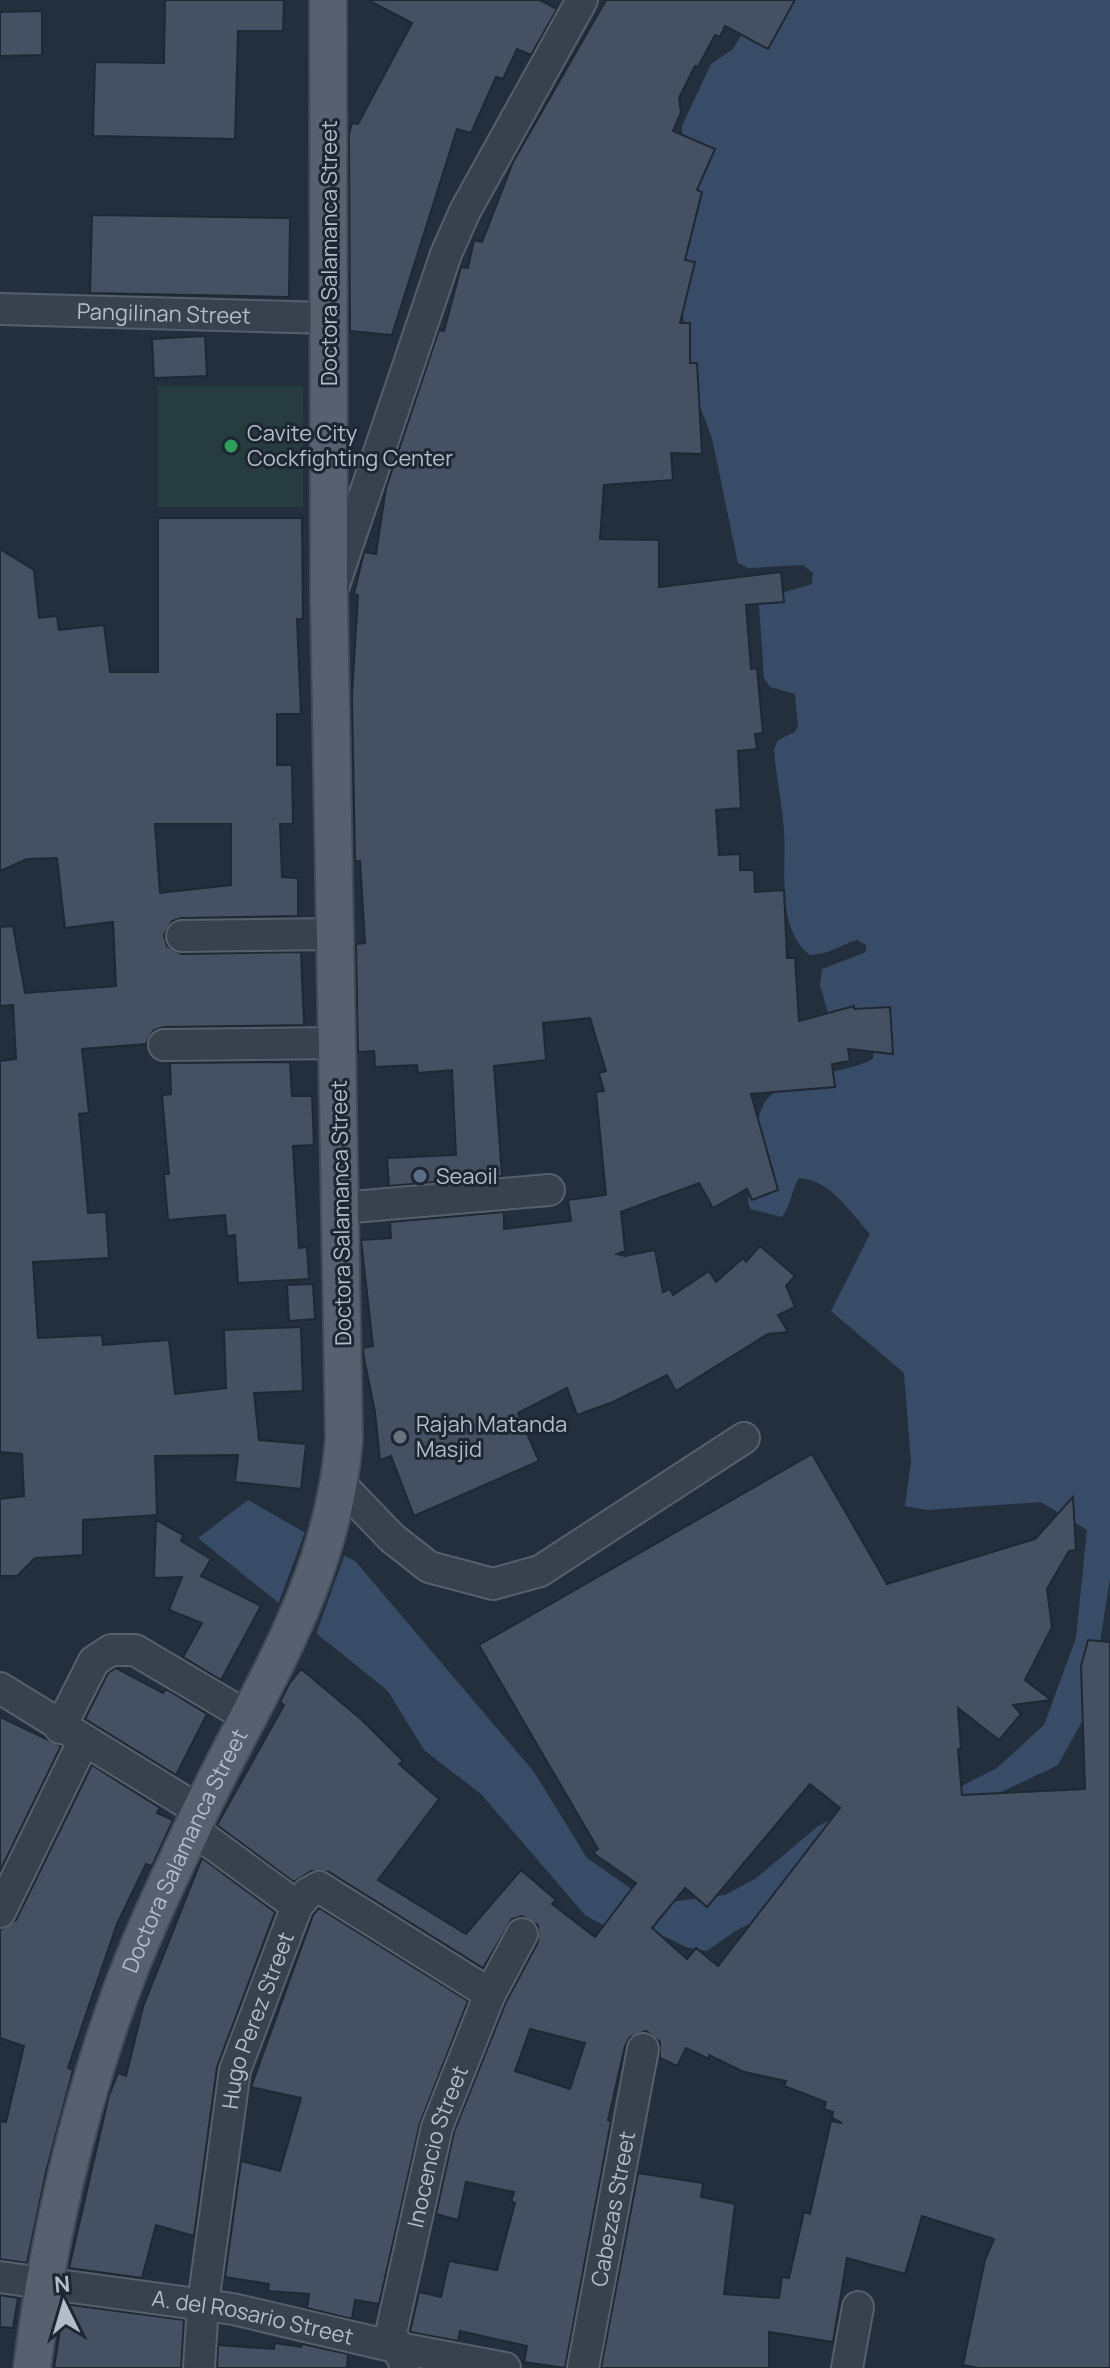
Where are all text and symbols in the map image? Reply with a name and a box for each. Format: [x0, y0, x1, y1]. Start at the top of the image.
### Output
street label: Doctora Salamanca Street [314, 120, 344, 386]
street label: Pangilinan Street [77, 296, 251, 331]
place label: Cavite City Cockfighting Center [247, 418, 453, 473]
marker: Cavite City Cockfighting Center [222, 437, 240, 455]
street label: Doctora Salamanca Street [324, 1080, 358, 1346]
place label: Seaoil [436, 1161, 498, 1191]
marker: Seaoil [411, 1167, 429, 1185]
place label: Rajah Matanda Masjid [416, 1409, 567, 1464]
marker: Rajah Matanda Masjid [391, 1428, 409, 1446]
street label: Doctora Salamanca Street [115, 1723, 254, 1977]
street label: Hugo Perez Street [215, 1927, 301, 2111]
street label: Inocencio Street [400, 2061, 475, 2230]
street label: Cabezas Street [584, 2128, 642, 2289]
north arrow [24, 2264, 104, 2344]
text: N [53, 2268, 71, 2300]
street label: A. del Rosario Street [150, 2283, 357, 2352]

